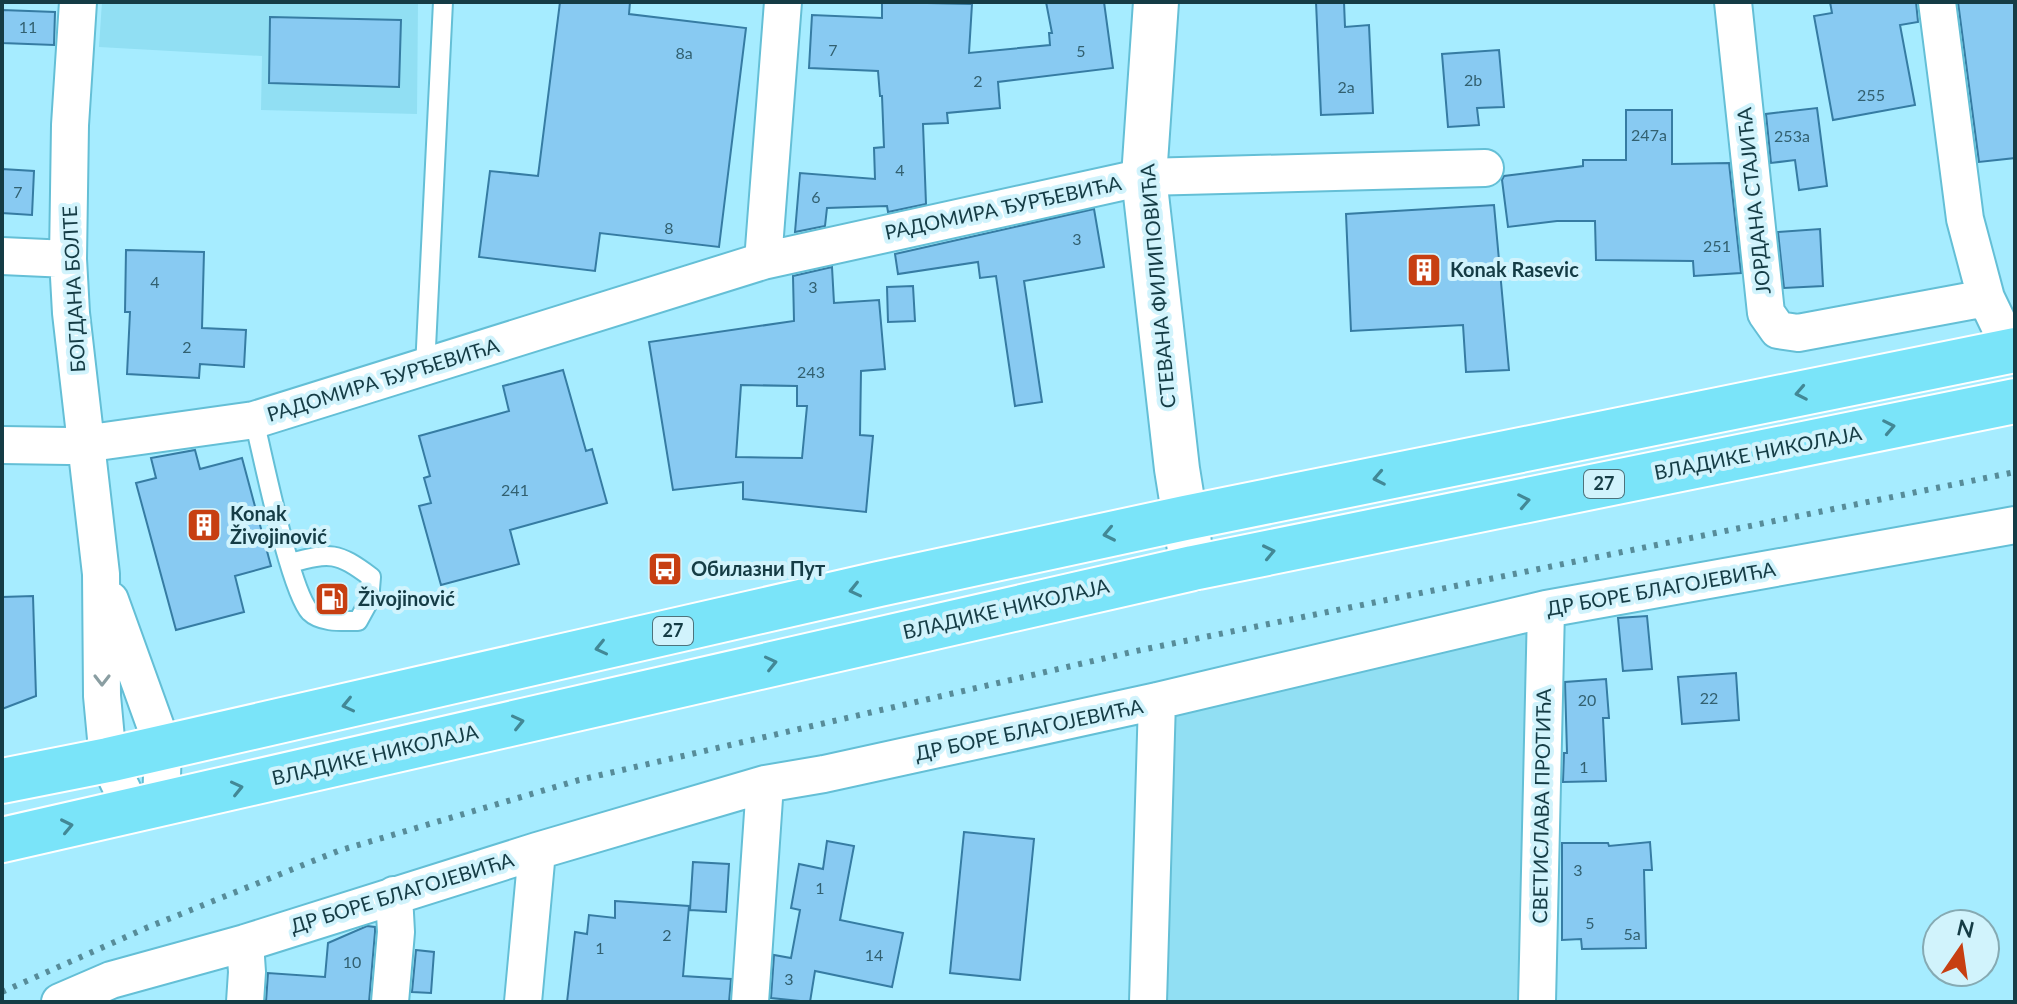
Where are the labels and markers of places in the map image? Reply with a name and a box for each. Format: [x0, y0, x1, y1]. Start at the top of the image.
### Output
building icon: Konak Rasevic [1405, 251, 1443, 289]
place label: Konak Rasevic [1450, 257, 1579, 281]
place label: Konak Živojinović [230, 501, 327, 548]
building icon: Konak Živojinović [185, 506, 223, 544]
bus stop icon: Обилазни Пут [646, 550, 684, 588]
place label: Обилазни Пут [691, 556, 826, 580]
fuel station icon: Živojinović [313, 580, 351, 618]
place label: Živojinović [358, 586, 455, 610]

